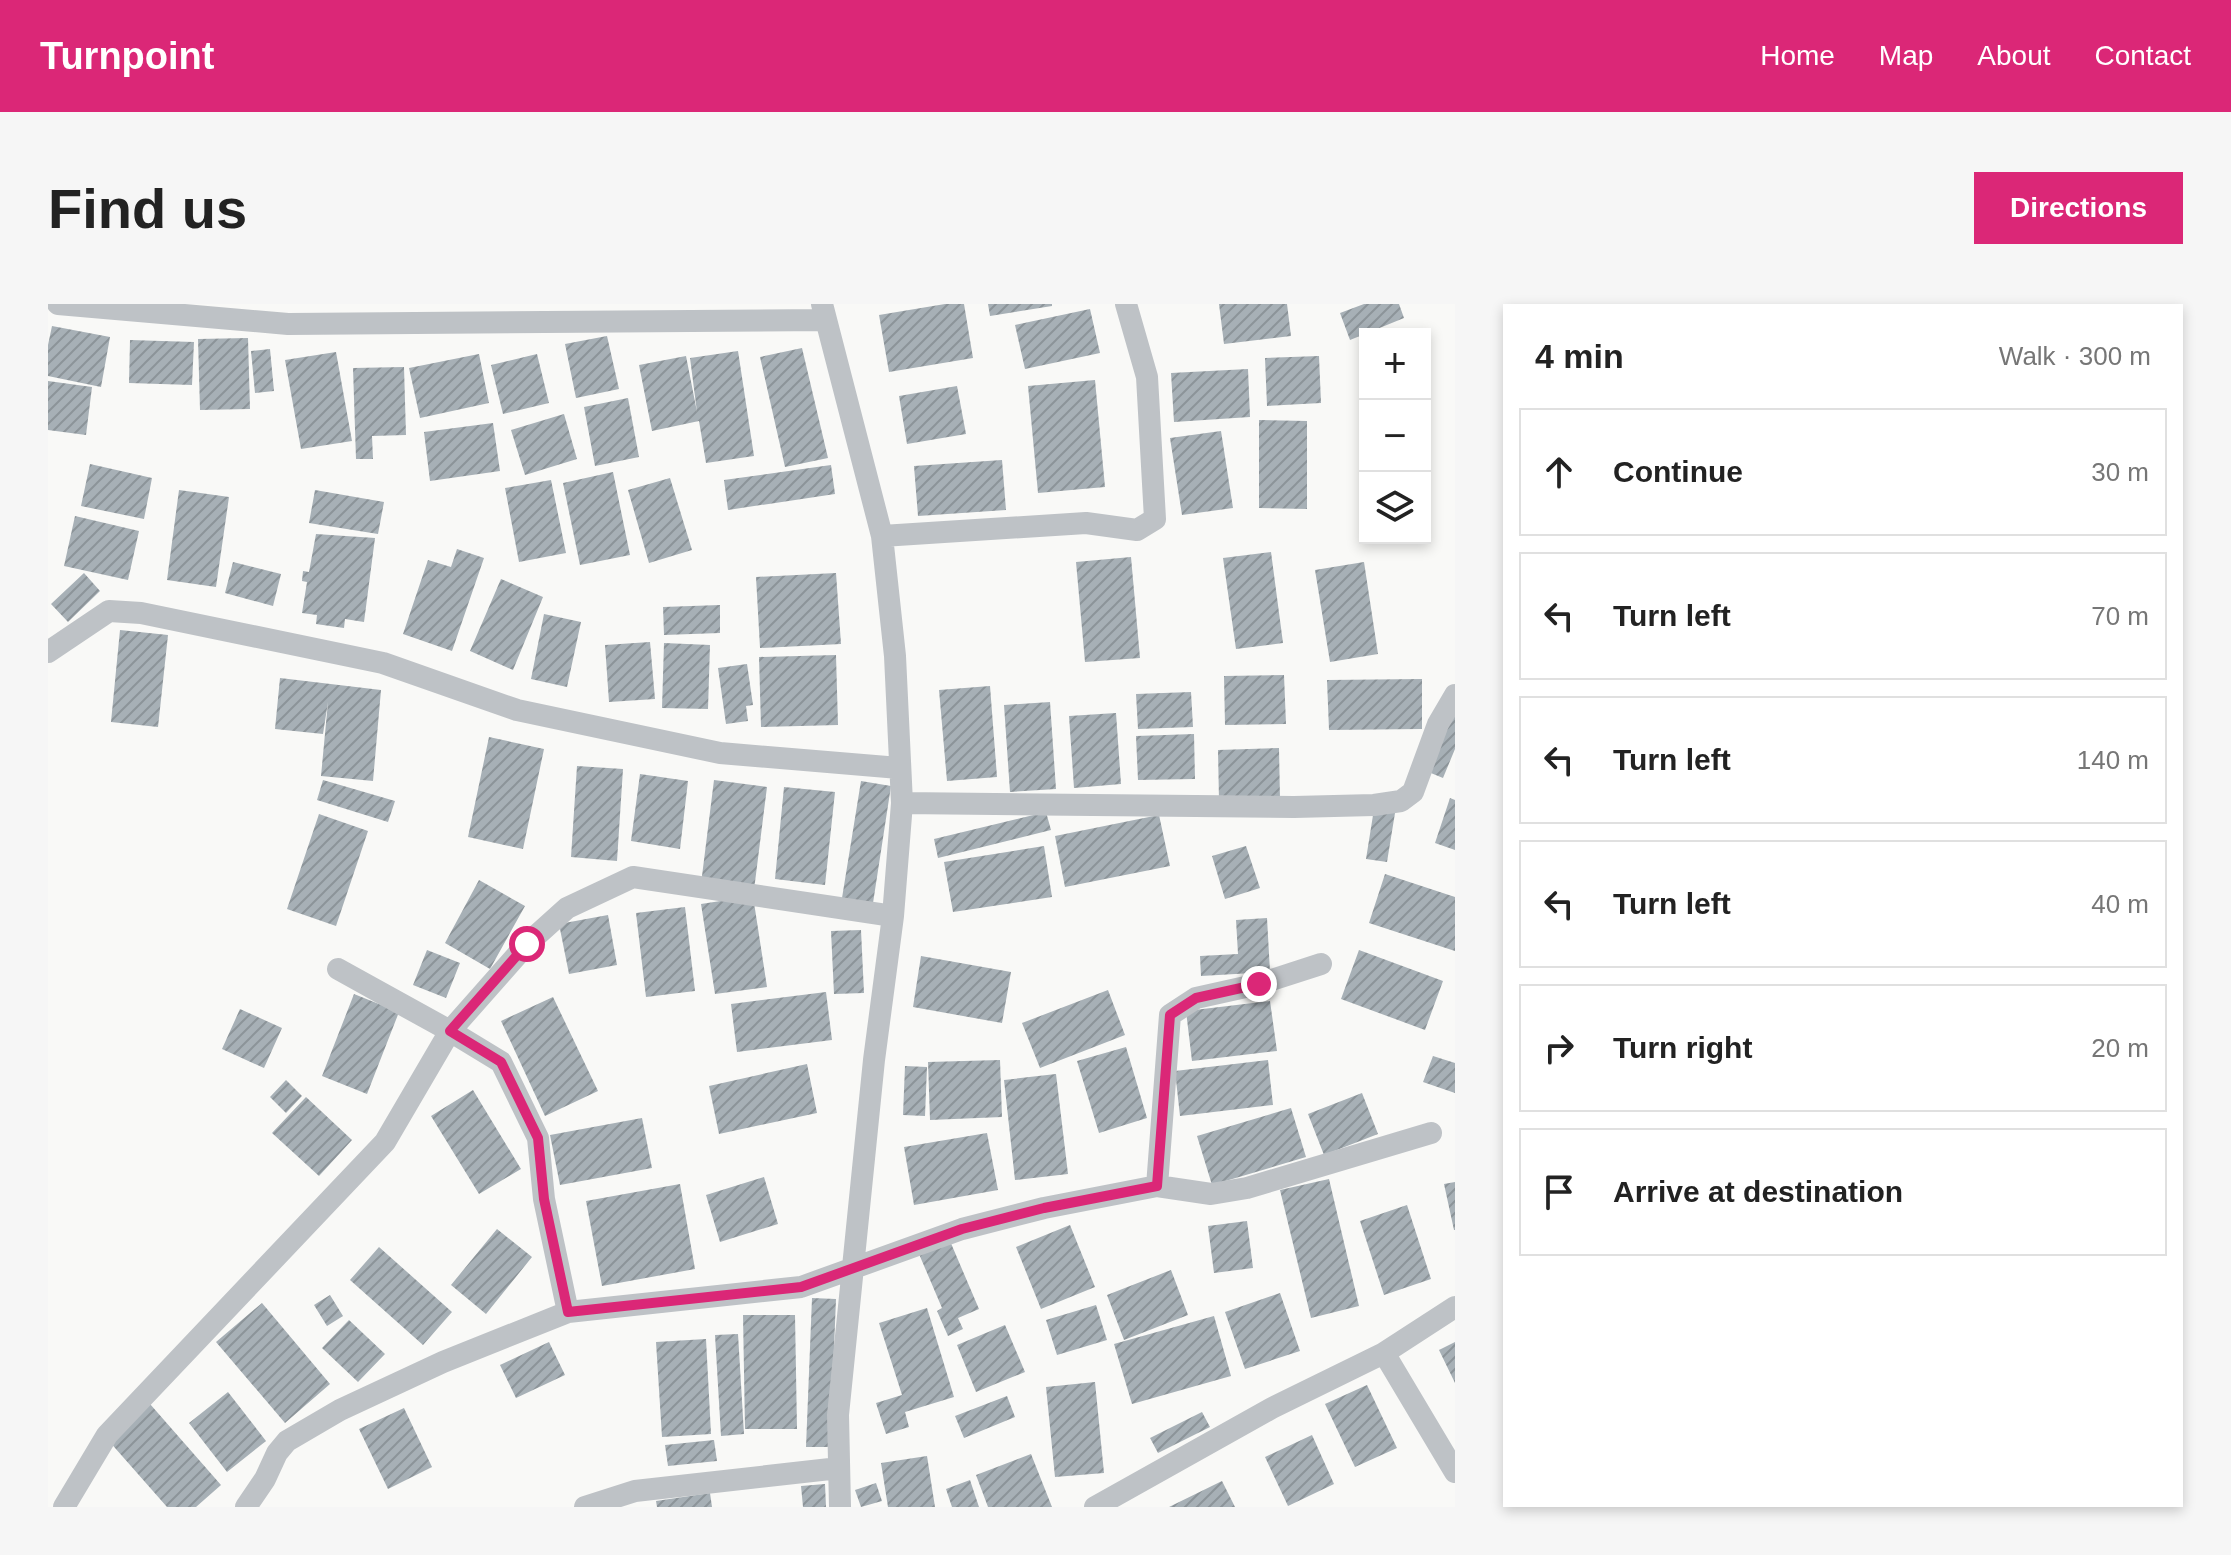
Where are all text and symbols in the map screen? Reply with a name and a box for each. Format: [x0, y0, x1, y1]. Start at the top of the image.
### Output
text: Turnpoint [40, 35, 214, 77]
text: Home [1760, 40, 1835, 71]
text: Map [1879, 40, 1933, 71]
text: About [1977, 40, 2051, 71]
text: Contact [2095, 40, 2191, 71]
button: Directions [1974, 172, 2183, 244]
text: Find us [48, 177, 247, 240]
map controls [1359, 328, 1431, 544]
button: + [1359, 328, 1431, 400]
text: 4 min [1535, 337, 1624, 375]
text: Walk · 300 m [1999, 341, 2151, 371]
button: − [1359, 400, 1431, 472]
icon: ahead [1537, 450, 1581, 494]
text: Continue [1613, 455, 1743, 488]
text: 30 m [2091, 457, 2149, 487]
button: layers [1359, 472, 1431, 544]
icon: left [1537, 594, 1581, 638]
text: Turn left [1613, 599, 1731, 632]
text: 70 m [2091, 601, 2149, 631]
icon: left [1537, 738, 1581, 782]
text: Turn left [1613, 743, 1731, 776]
text: 140 m [2077, 745, 2149, 775]
icon: left [1537, 882, 1581, 926]
text: Turn left [1613, 887, 1731, 920]
text: 40 m [2091, 889, 2149, 919]
route start [509, 926, 545, 962]
route end [1241, 966, 1277, 1002]
icon: right [1537, 1026, 1581, 1070]
text: Turn right [1613, 1031, 1752, 1064]
text: 20 m [2091, 1033, 2149, 1063]
icon: arrive [1537, 1170, 1581, 1214]
text: Arrive at destination [1613, 1175, 1903, 1208]

